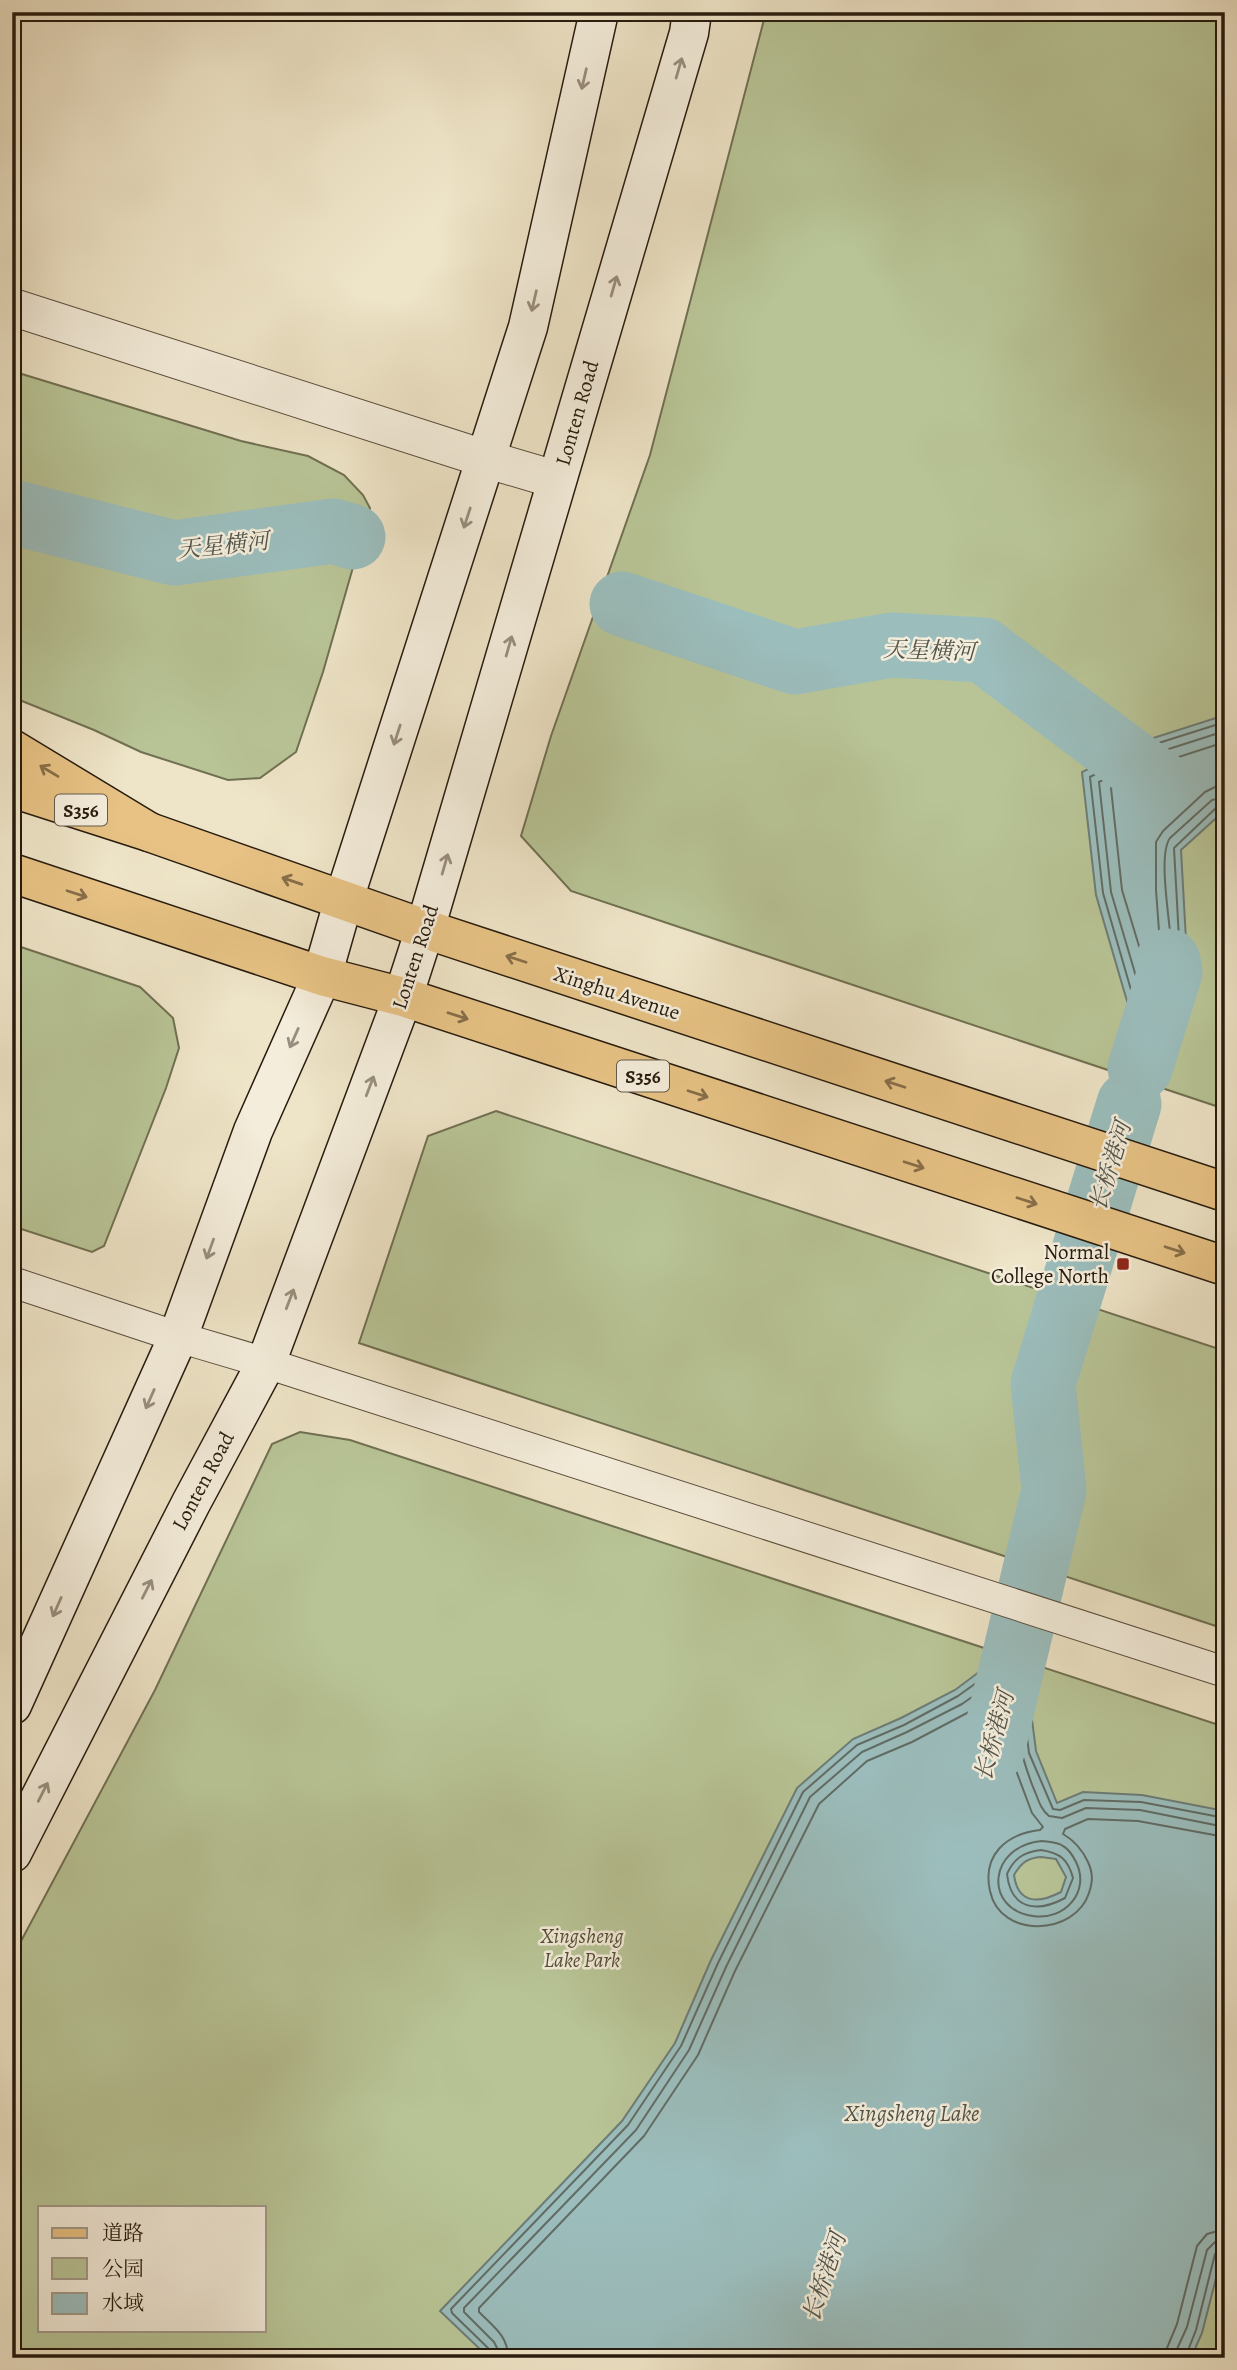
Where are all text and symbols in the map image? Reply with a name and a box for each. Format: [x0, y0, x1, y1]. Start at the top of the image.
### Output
one-way arrow [673, 58, 686, 80]
one-way arrow [577, 67, 590, 90]
one-way arrow [609, 276, 622, 298]
one-way arrow [527, 289, 540, 312]
street label: Lonten Road [549, 356, 606, 469]
one-way arrow [460, 507, 473, 529]
water label: 天星横河 [176, 525, 274, 566]
water label: 天星横河 [882, 633, 979, 668]
one-way arrow [503, 635, 516, 657]
one-way arrow [390, 723, 402, 745]
one-way arrow [39, 764, 59, 778]
road number: S356 [55, 794, 107, 825]
one-way arrow [439, 853, 452, 875]
one-way arrow [281, 874, 303, 886]
one-way arrow [66, 888, 88, 901]
street label: Lonten Road [385, 900, 445, 1013]
one-way arrow [505, 952, 527, 965]
street label: Xinghu Avenue [550, 959, 684, 1027]
one-way arrow [447, 1010, 469, 1023]
one-way arrow [287, 1027, 300, 1048]
road number: S356 [617, 1060, 669, 1092]
one-way arrow [364, 1075, 377, 1097]
one-way arrow [884, 1077, 906, 1089]
one-way arrow [686, 1089, 708, 1101]
water label: 长桥港河 [1082, 1114, 1140, 1215]
one-way arrow [903, 1159, 925, 1172]
one-way arrow [1016, 1196, 1038, 1209]
one-way arrow [203, 1238, 216, 1260]
place label: Normal College North [991, 1238, 1109, 1290]
one-way arrow [1164, 1244, 1186, 1257]
marker: Normal College North [1115, 1256, 1131, 1272]
one-way arrow [285, 1288, 297, 1310]
one-way arrow [143, 1388, 156, 1410]
street label: Lonten Road [165, 1426, 241, 1535]
one-way arrow [140, 1579, 154, 1600]
one-way arrow [50, 1596, 63, 1617]
water label: 长桥港河 [968, 1684, 1022, 1785]
one-way arrow [37, 1782, 51, 1803]
park label: Xingsheng Lake Park [539, 1922, 624, 1974]
water label: Xingsheng Lake [844, 2098, 979, 2129]
legend [38, 2206, 266, 2332]
text: 道路 [102, 2219, 144, 2247]
water label: 长桥港河 [796, 2225, 855, 2326]
text: 公园 [102, 2255, 144, 2283]
text: 水域 [102, 2289, 144, 2317]

